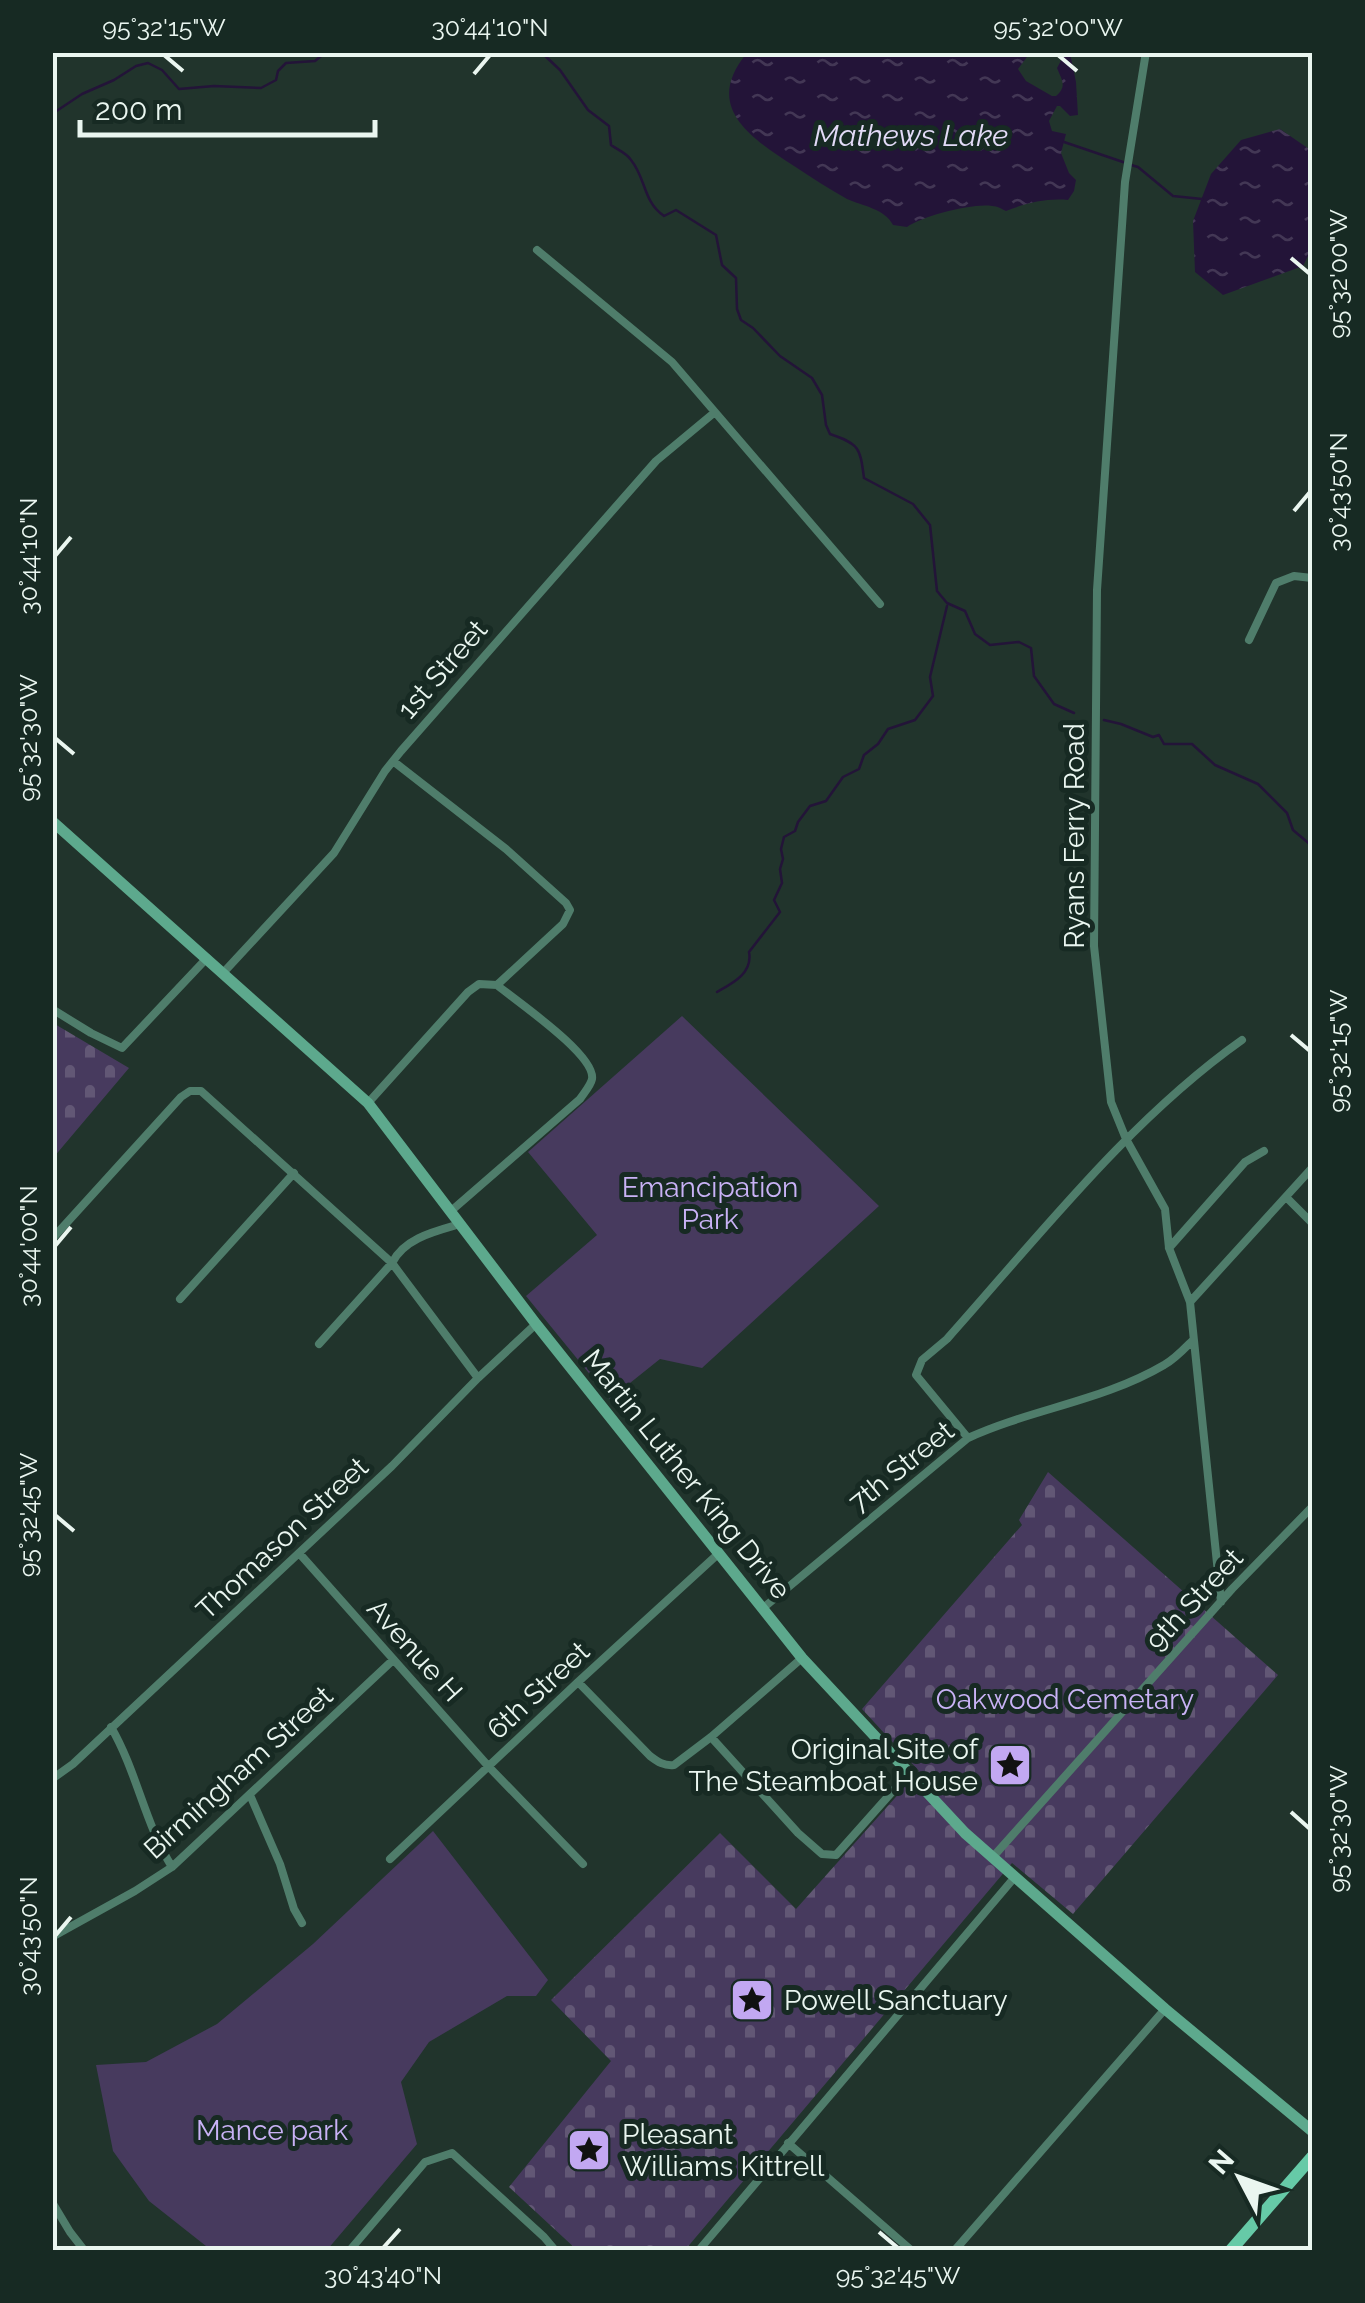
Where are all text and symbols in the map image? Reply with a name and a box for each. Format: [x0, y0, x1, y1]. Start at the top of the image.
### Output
text: 95°32'15"W [102, 12, 226, 42]
text: 30°44'10"N [431, 12, 549, 42]
text: 95°32'00"W [993, 12, 1123, 42]
scale bar [80, 75, 375, 137]
text: 200 m [95, 92, 183, 127]
water label: Mathews Lake [814, 118, 1008, 153]
text: 95°32'00"W [1323, 209, 1353, 339]
text: 30°43'50"N [1323, 432, 1353, 552]
text: 30°44'10"N [13, 497, 43, 615]
street label: 1st Street [391, 613, 494, 725]
text: 95°32'30"W [13, 674, 43, 802]
street label: Ryans Ferry Road [1058, 723, 1091, 949]
text: 95°32'15"W [1323, 989, 1353, 1113]
park label: Emancipation Park [622, 1171, 798, 1236]
text: 30°44'00"N [13, 1185, 43, 1307]
street label: Martin Luther King Drive [576, 1343, 797, 1606]
street label: 7th Street [842, 1414, 961, 1519]
street label: Thomason Street [190, 1450, 375, 1626]
text: 95°32'45"W [13, 1453, 43, 1577]
street label: 9th Street [1139, 1541, 1250, 1657]
street label: Avenue H [360, 1592, 469, 1708]
street label: 6th Street [481, 1634, 597, 1746]
street label: Birmingham Street [137, 1679, 340, 1866]
park label: Oakwood Cemetary [936, 1683, 1194, 1716]
place label: Original Site of The Steamboat House [688, 1733, 980, 1798]
place icon: Original Site of The Steamboat House [987, 1742, 1033, 1788]
text: 95°32'30"W [1323, 1765, 1353, 1893]
text: 30°43'50"N [13, 1876, 43, 1996]
place icon: Powell Sanctuary [729, 1977, 775, 2023]
place label: Powell Sanctuary [784, 1984, 1008, 2017]
park label: Mance park [196, 2114, 348, 2147]
place label: Pleasant Williams Kittrell [622, 2118, 825, 2183]
place icon: Pleasant Williams Kittrell [566, 2127, 612, 2173]
north arrow [1190, 2128, 1290, 2228]
text: N [1202, 2143, 1241, 2181]
text: 30°43'40"N [324, 2260, 442, 2290]
text: 95°32'45"W [836, 2260, 960, 2290]

